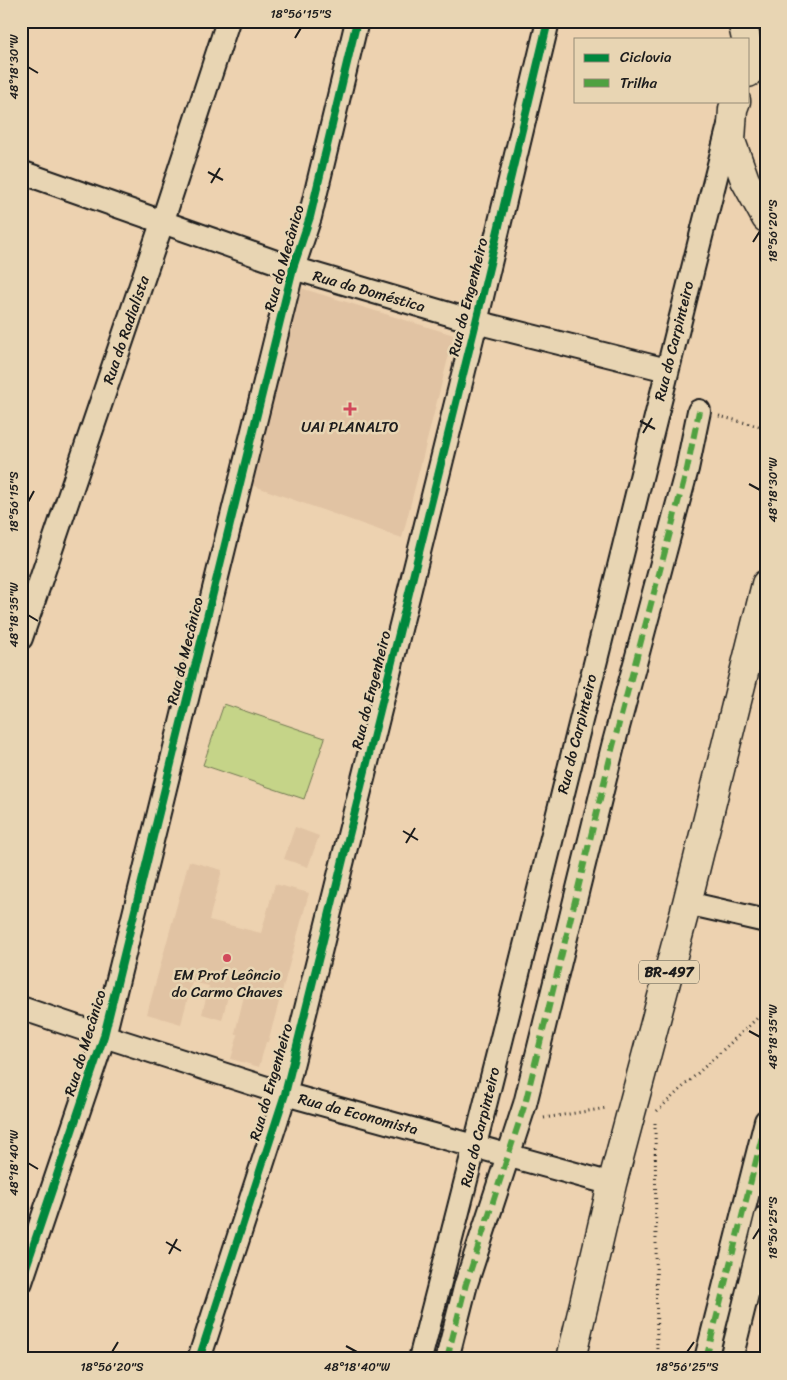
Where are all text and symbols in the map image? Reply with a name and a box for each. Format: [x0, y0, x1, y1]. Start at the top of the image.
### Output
text: 18°56'15"S [270, 3, 332, 25]
text: 48°18'30"W [3, 34, 25, 100]
legend [574, 38, 750, 102]
text: Ciclovia [620, 44, 672, 70]
text: Trilha [620, 70, 657, 96]
text: 18°56'20"S [762, 199, 784, 263]
street label: Rua do Mecânico [256, 201, 312, 314]
street label: Rua do Engenheiro [441, 235, 495, 359]
street label: Rua da Doméstica [310, 263, 429, 320]
street label: Rua do Radialista [95, 272, 157, 388]
street label: Rua do Carpinteiro [647, 278, 702, 404]
marker: UAI PLANALTO [343, 402, 357, 416]
place label: UAI PLANALTO [301, 414, 399, 440]
text: 48°18'30"W [762, 457, 784, 523]
text: 18°56'15"S [3, 471, 25, 533]
text: 48°18'35"W [3, 582, 25, 647]
street label: Rua do Mecânico [159, 594, 211, 707]
street label: Rua do Engenheiro [344, 628, 398, 752]
street label: Rua do Carpinteiro [550, 671, 605, 797]
marker: EM Prof Leôncio do Carmo Chaves [221, 952, 233, 964]
road number: BR-497 [639, 960, 699, 984]
place label: EM Prof Leôncio do Carmo Chaves [172, 962, 283, 1005]
street label: Rua do Mecânico [56, 986, 114, 1099]
text: 48°18'35"W [762, 1004, 784, 1069]
street label: Rua do Engenheiro [242, 1020, 300, 1144]
street label: Rua do Carpinteiro [453, 1064, 508, 1190]
street label: Rua da Economista [295, 1085, 421, 1143]
text: 48°18'40"W [3, 1129, 25, 1196]
text: 18°56'25"S [762, 1196, 784, 1259]
text: 18°56'20"S [80, 1356, 144, 1378]
text: 48°18'40"W [324, 1356, 391, 1378]
text: 18°56'25"S [656, 1356, 719, 1378]

